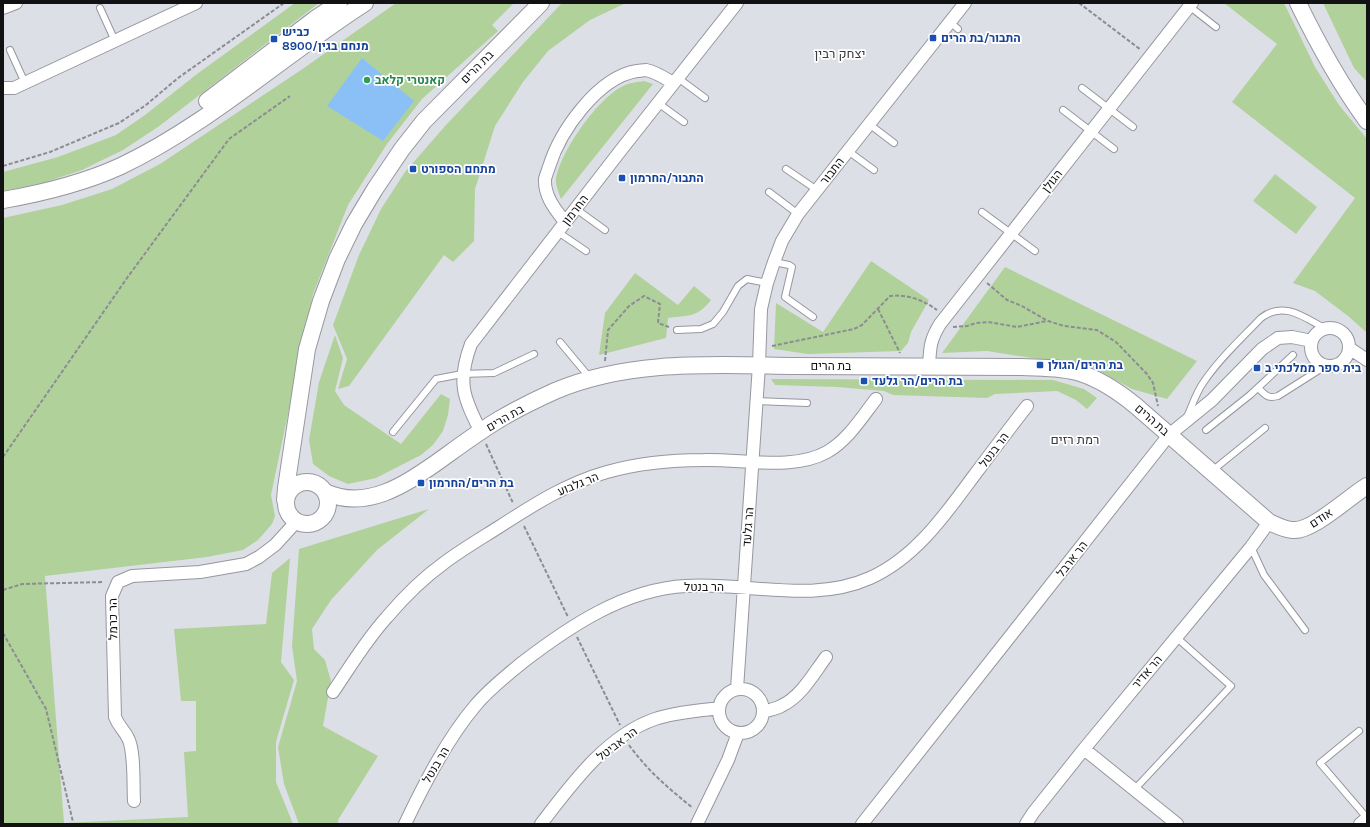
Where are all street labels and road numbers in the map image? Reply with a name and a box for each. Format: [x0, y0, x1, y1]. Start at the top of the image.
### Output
street label: בת הרים [458, 47, 497, 86]
street label: התבור [817, 155, 847, 187]
street label: הגולן [1039, 167, 1065, 195]
street label: החרמון [559, 192, 591, 228]
street label: בת הרים [811, 359, 852, 373]
street label: בת הרים [484, 401, 527, 434]
street label: בת הרים [1132, 401, 1173, 439]
street label: הר בנטל [976, 430, 1012, 470]
street label: הר גלבוע [555, 469, 601, 499]
street label: אודם [1307, 505, 1336, 531]
street label: הר גלעד [740, 507, 756, 547]
street label: הר ארבל [1054, 538, 1090, 580]
street label: הר בנטל [684, 580, 724, 594]
street label: הר כרמל [106, 598, 120, 640]
street label: הר אדיר [1129, 652, 1165, 692]
street label: הר אביטל [594, 724, 640, 764]
street label: הר בנטל [420, 744, 452, 786]

